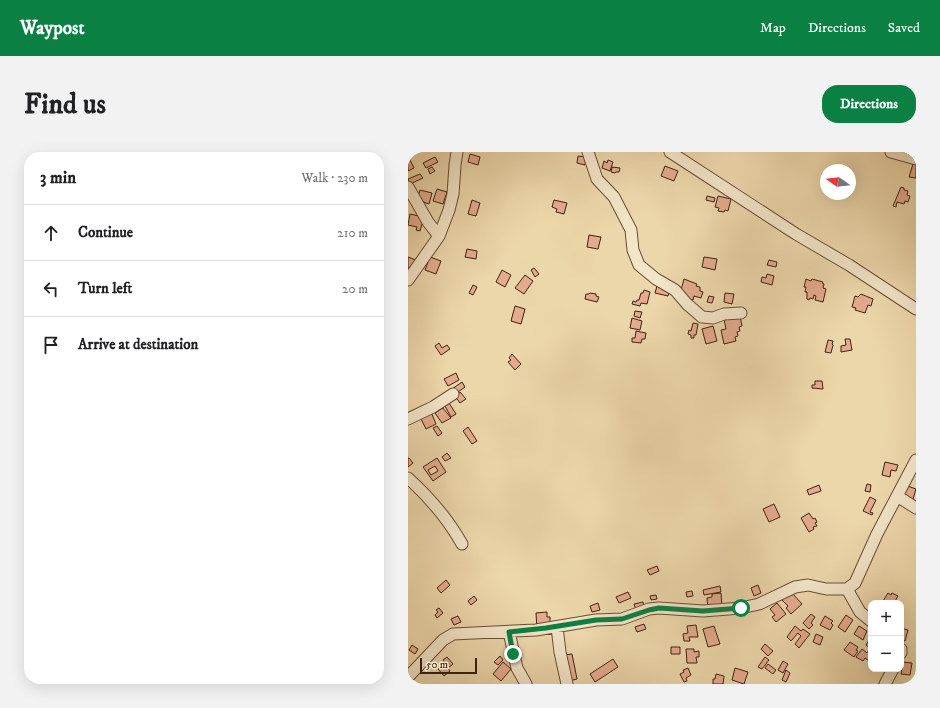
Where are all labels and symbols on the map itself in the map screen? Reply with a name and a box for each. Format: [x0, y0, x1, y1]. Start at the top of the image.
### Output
north arrow [820, 164, 856, 200]
route start [732, 599, 750, 617]
route end [504, 645, 522, 663]
scale bar [420, 656, 477, 675]

